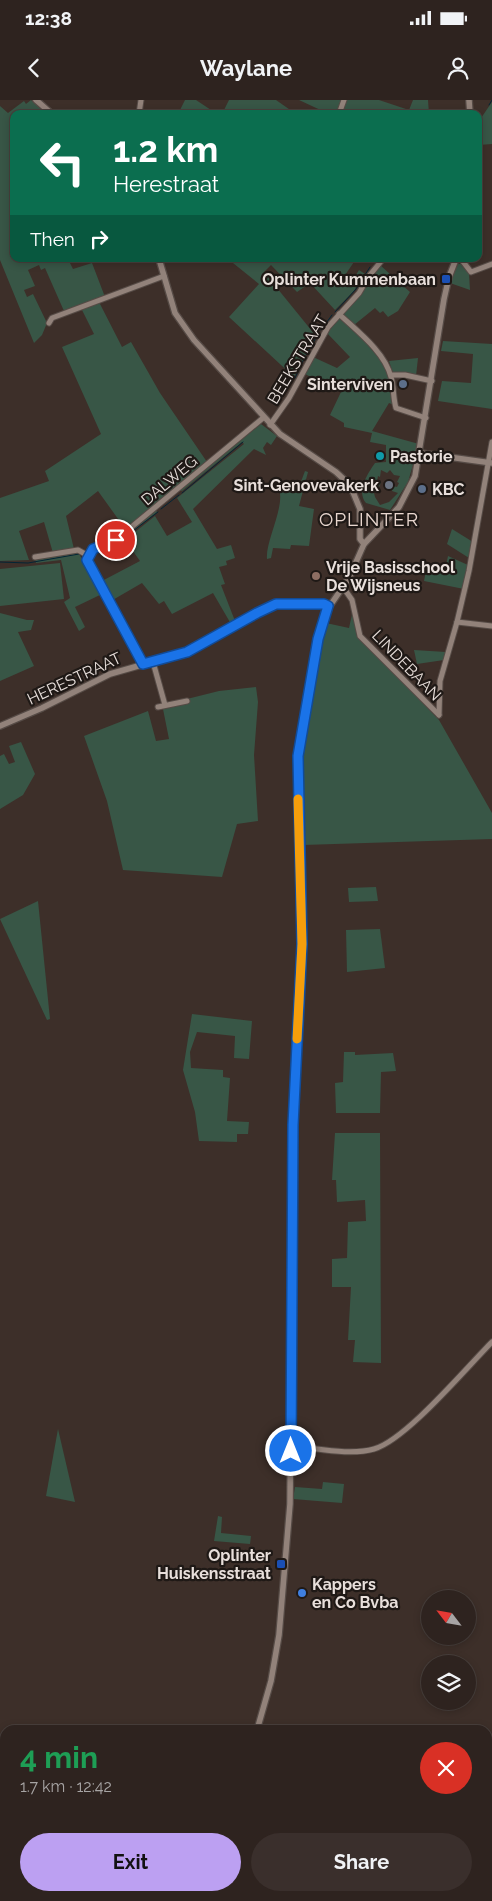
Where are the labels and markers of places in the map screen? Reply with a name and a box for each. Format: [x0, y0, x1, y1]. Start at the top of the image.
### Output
place label: Oplinter Kummenbaan [262, 270, 436, 289]
marker: Oplinter Kummenbaan [440, 273, 452, 285]
place label: Sinterviven [307, 375, 393, 394]
marker: Sinterviven [397, 378, 409, 390]
place label: Pastorie [390, 447, 453, 466]
marker: Pastorie [374, 450, 386, 462]
place label: Sint-Genovevakerk [234, 476, 379, 495]
marker: Sint-Genovevakerk [383, 479, 395, 491]
place label: KBC [432, 480, 465, 499]
marker: KBC [416, 483, 428, 495]
pin [95, 519, 137, 561]
place label: Vrije Basisschool De Wijsneus [326, 558, 456, 595]
marker: Vrije Basisschool De Wijsneus [310, 570, 322, 582]
place label: Oplinter Huiskensstraat [157, 1546, 271, 1583]
marker: Oplinter Huiskensstraat [275, 1558, 287, 1570]
place label: Kappers en Co Bvba [312, 1575, 398, 1612]
marker: Kappers en Co Bvba [296, 1587, 308, 1599]

